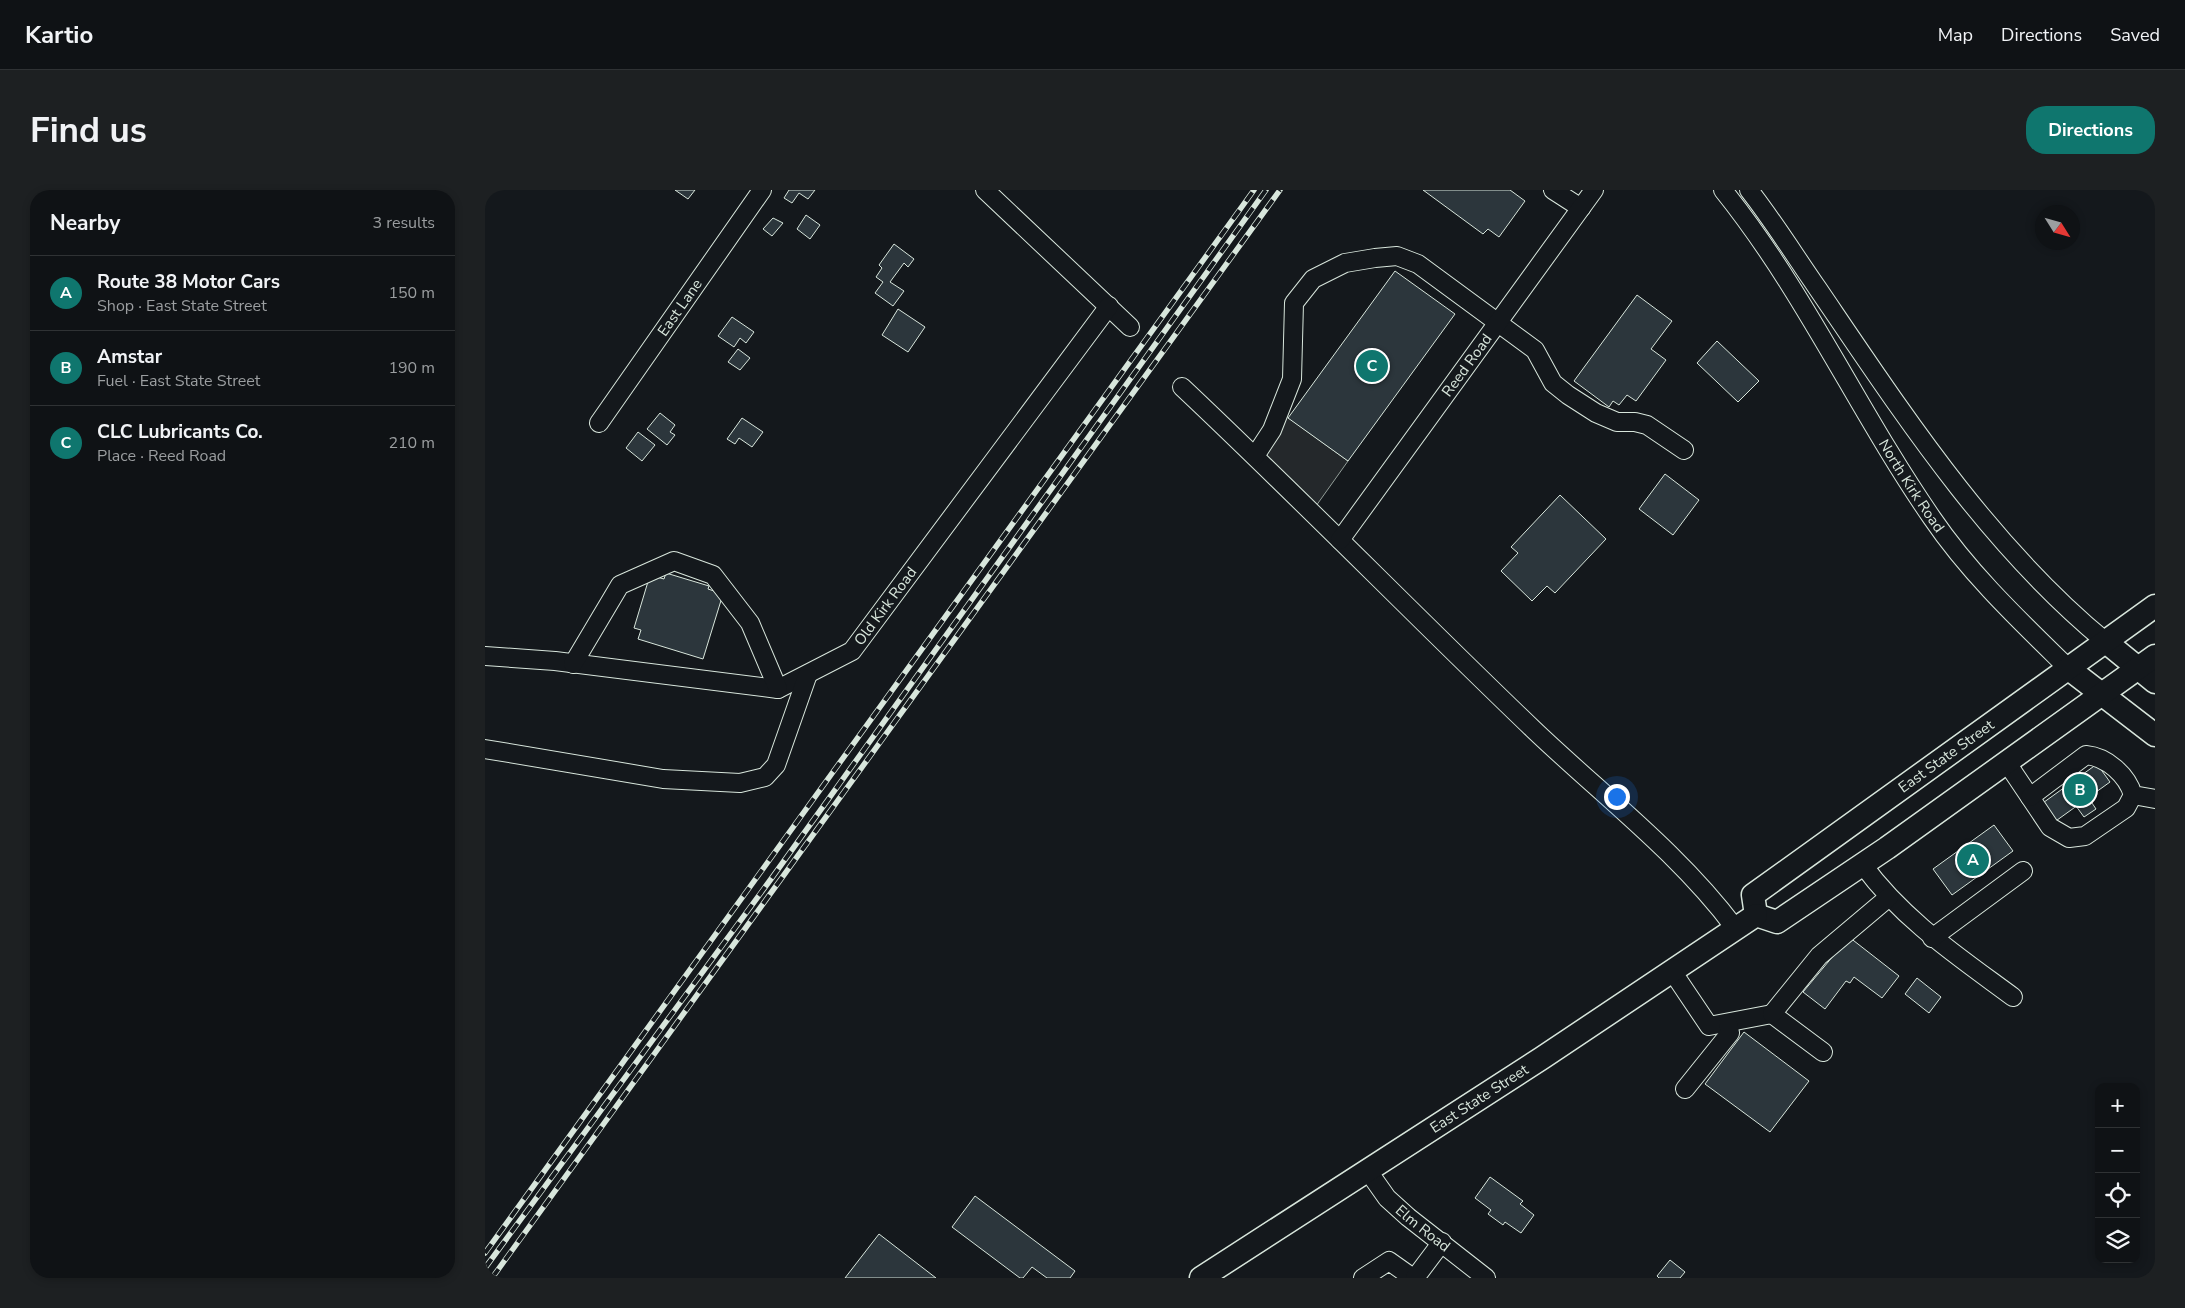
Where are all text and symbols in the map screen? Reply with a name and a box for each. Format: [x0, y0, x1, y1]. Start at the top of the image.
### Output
text: Kartio [25, 19, 93, 51]
text: Map [1938, 23, 1973, 47]
text: Directions [2001, 23, 2082, 47]
text: Saved [2110, 23, 2160, 47]
button: Directions [2026, 106, 2155, 154]
text: Find us [30, 107, 147, 154]
north arrow [2035, 205, 2080, 250]
text: Nearby [50, 209, 120, 237]
text: 3 results [373, 212, 435, 234]
text: Route 38 Motor Cars [97, 269, 280, 295]
street label: East Lane [653, 275, 707, 340]
text: A [60, 282, 72, 304]
text: 150 m [388, 282, 435, 304]
text: Shop · East State Street [97, 295, 267, 317]
street label: Reed Road [1437, 330, 1497, 401]
text: Amstar [97, 344, 162, 370]
pin: C [1356, 347, 1388, 385]
text: B [60, 357, 72, 379]
text: 190 m [388, 357, 435, 379]
text: Fuel · East State Street [97, 370, 260, 392]
text: CLC Lubricants Co. [97, 419, 263, 445]
text: C [61, 432, 71, 454]
text: 210 m [388, 432, 435, 454]
street label: North Kirk Road [1874, 435, 1949, 537]
text: Place · Reed Road [97, 445, 226, 467]
street label: Old Kirk Road [850, 563, 921, 649]
street label: East State Street [1894, 715, 1998, 797]
pin: B [2064, 771, 2096, 809]
your location [1604, 784, 1630, 810]
pin: A [1957, 841, 1989, 879]
street label: East State Street [1426, 1059, 1533, 1138]
map controls [2095, 1083, 2140, 1263]
button: + [2095, 1083, 2140, 1128]
button: − [2095, 1128, 2140, 1173]
button: locate [2095, 1173, 2140, 1218]
street label: Elm Road [1391, 1200, 1454, 1256]
button: layers [2095, 1218, 2140, 1263]

